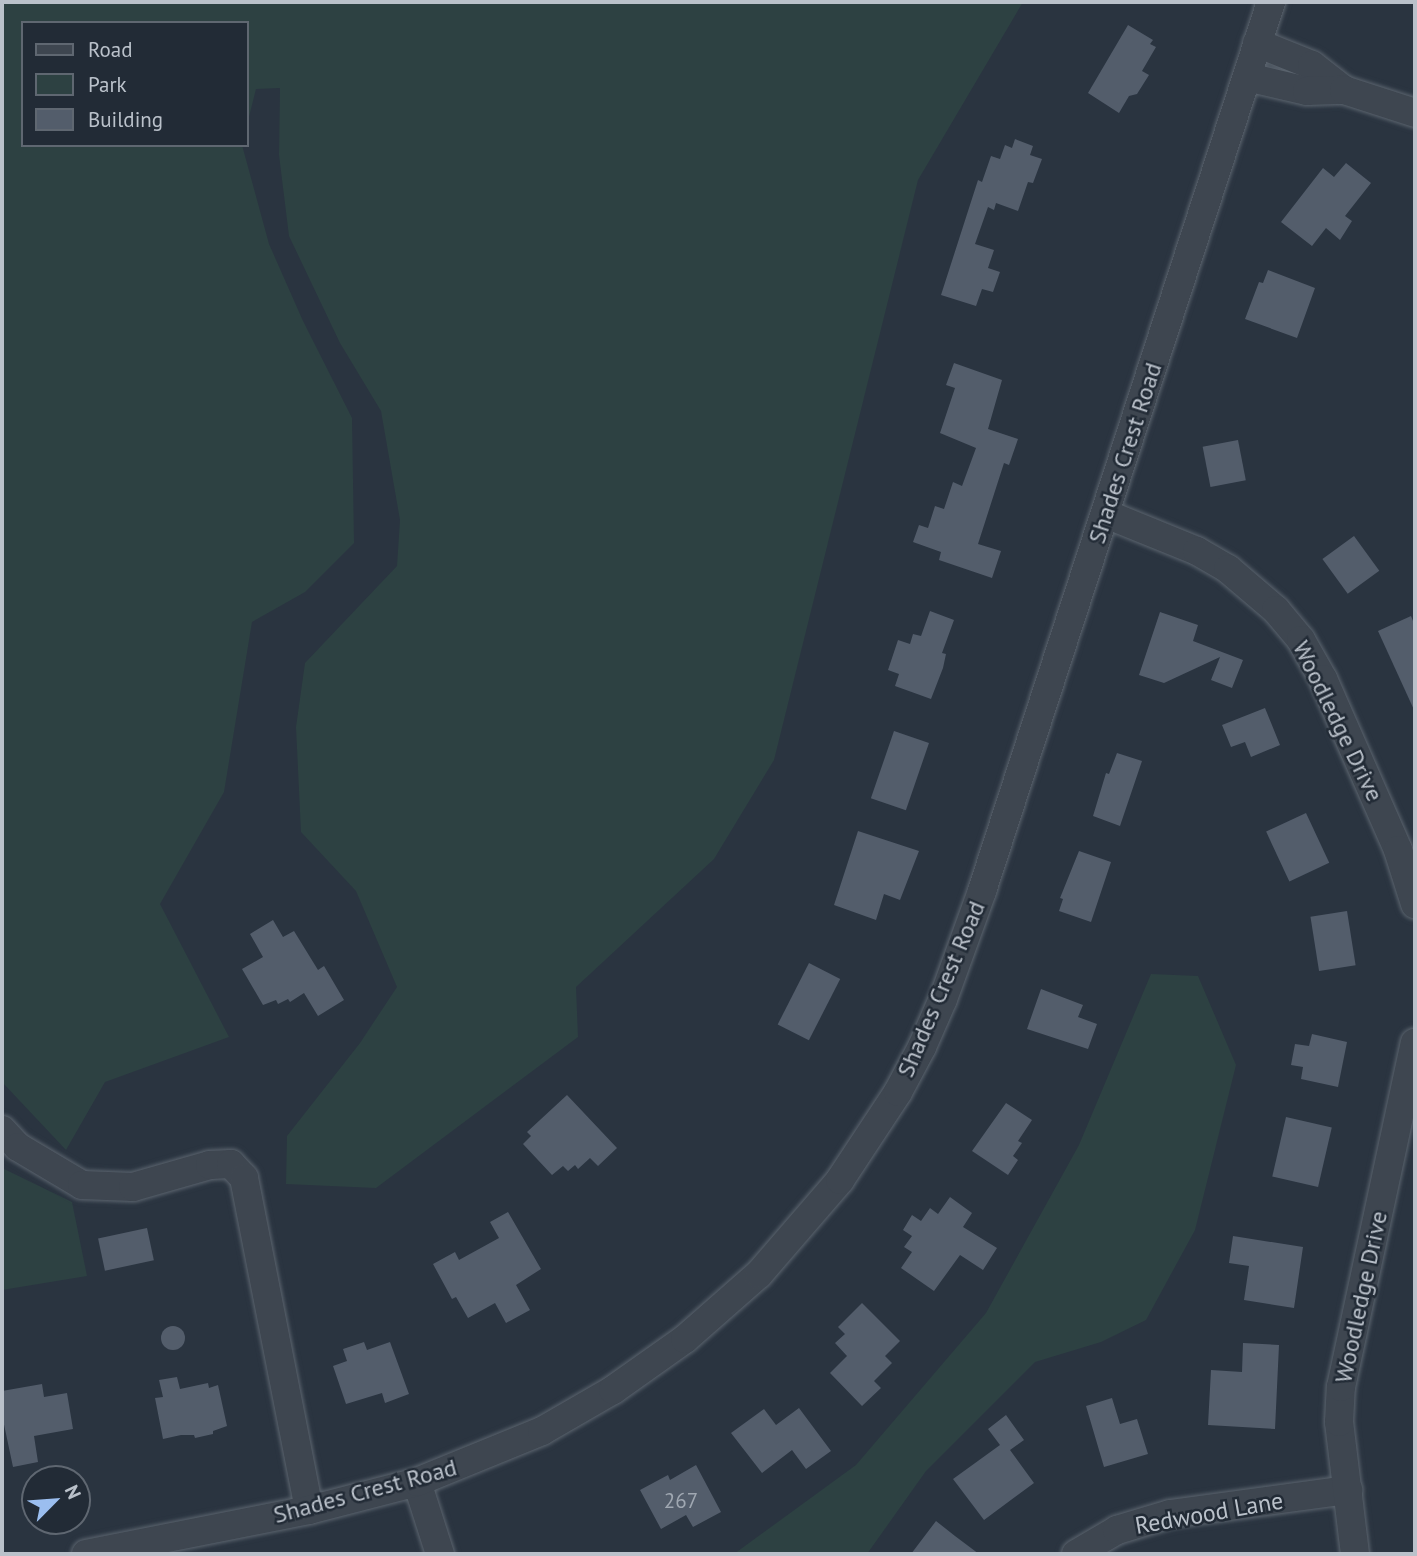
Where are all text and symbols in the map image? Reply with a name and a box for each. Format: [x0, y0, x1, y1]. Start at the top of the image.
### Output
legend [21, 21, 248, 147]
text: Road [88, 36, 132, 63]
text: Park [88, 71, 127, 98]
text: Building [88, 106, 163, 133]
street label: Shades Crest Road [1082, 359, 1168, 547]
street label: Woodledge Drive [1287, 636, 1389, 806]
street label: Shades Crest Road [891, 897, 991, 1081]
street label: Woodledge Drive [1329, 1208, 1393, 1386]
street label: Shades Crest Road [270, 1453, 460, 1529]
north arrow [21, 1465, 91, 1535]
text: N [60, 1481, 87, 1503]
street label: Redwood Lane [1133, 1486, 1285, 1540]
house number: 267 [664, 1488, 698, 1514]

